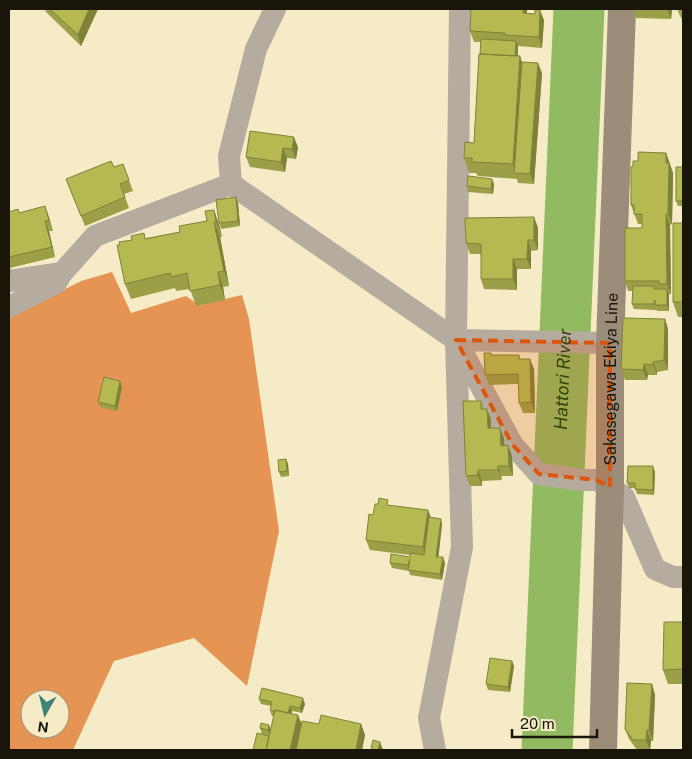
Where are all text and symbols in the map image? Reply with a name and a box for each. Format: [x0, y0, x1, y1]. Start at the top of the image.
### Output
street label: Sakasegawa Ekiya Line [601, 292, 622, 466]
water label: Hattori River [550, 328, 575, 430]
north arrow [20, 689, 70, 739]
scale bar [512, 706, 597, 738]
text: 20 m [520, 715, 555, 732]
text: N [37, 718, 50, 736]

